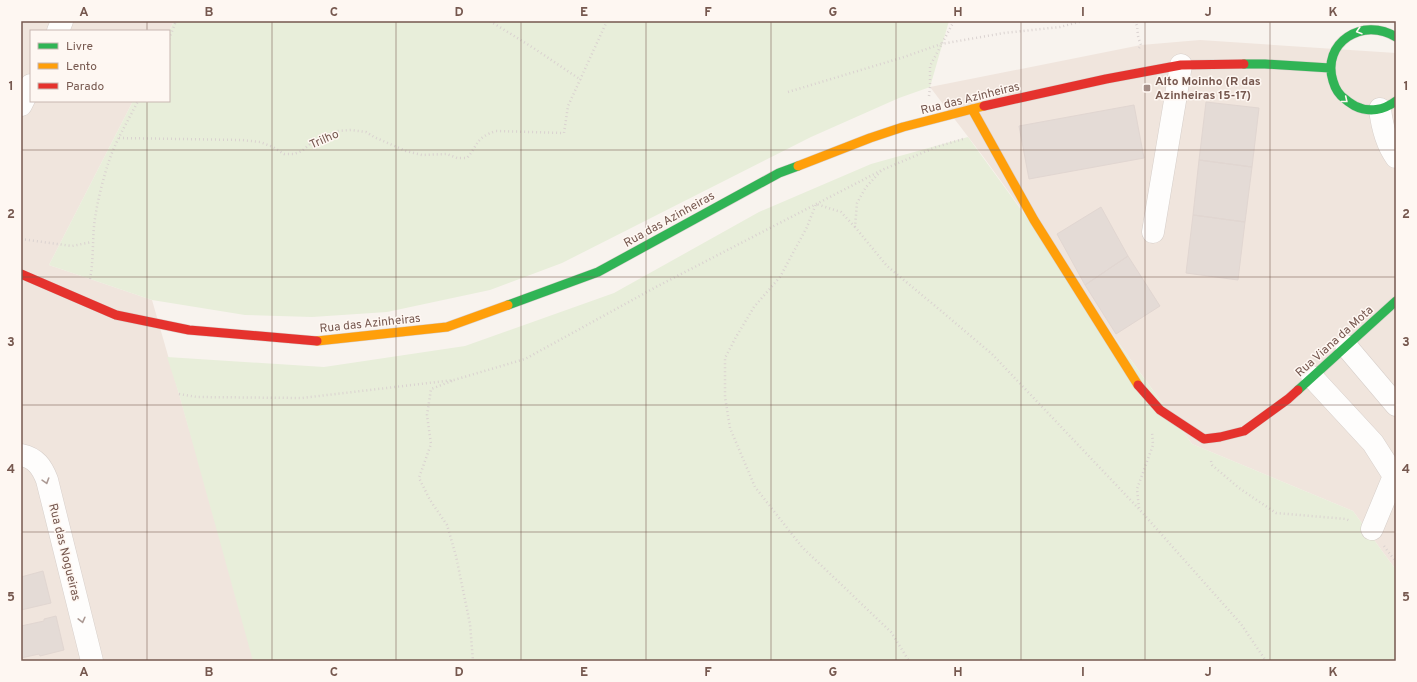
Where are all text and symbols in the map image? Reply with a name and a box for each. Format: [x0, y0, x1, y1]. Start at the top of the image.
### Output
text: A [79, 5, 89, 21]
text: B [205, 5, 214, 21]
text: C [330, 5, 338, 21]
text: D [454, 5, 464, 21]
text: E [580, 5, 588, 21]
text: F [704, 5, 712, 21]
text: G [829, 5, 838, 21]
text: H [953, 5, 963, 21]
text: I [1081, 5, 1085, 21]
text: J [1204, 5, 1212, 21]
text: K [1328, 5, 1338, 21]
one-way arrow [1356, 26, 1363, 35]
legend [30, 30, 170, 102]
text: Livre [66, 39, 93, 55]
text: Lento [66, 59, 97, 75]
place label: Alto Moinho (R das Azinheiras 15-17) [1155, 74, 1261, 104]
text: 1 [8, 79, 14, 95]
text: Parado [66, 79, 104, 95]
street label: Rua das Azinheiras [919, 79, 1021, 119]
text: 1 [1403, 79, 1409, 95]
marker: Alto Moinho (R das Azinheiras 15-17) [1142, 83, 1152, 93]
one-way arrow [1341, 96, 1348, 103]
street label: Trilho [307, 126, 342, 153]
street label: Rua das Azinheiras [621, 188, 718, 252]
text: 2 [7, 207, 15, 223]
text: 2 [1402, 207, 1410, 223]
street label: Rua Viana da Mota [1292, 303, 1377, 381]
street label: Rua das Azinheiras [319, 311, 421, 337]
text: 3 [7, 335, 15, 351]
text: 3 [1402, 335, 1410, 351]
text: 4 [7, 462, 15, 478]
text: 4 [1402, 462, 1410, 478]
one-way arrow [41, 477, 50, 484]
street label: Rua das Nogueiras [44, 502, 84, 603]
text: 5 [7, 590, 15, 606]
text: 5 [1402, 590, 1410, 606]
one-way arrow [77, 617, 85, 624]
text: A [79, 665, 89, 681]
text: B [205, 665, 214, 681]
text: C [330, 665, 338, 681]
text: D [454, 665, 464, 681]
text: E [580, 665, 588, 681]
text: F [704, 665, 712, 681]
text: G [829, 665, 838, 681]
text: H [953, 665, 963, 681]
text: I [1081, 665, 1085, 681]
text: J [1204, 665, 1212, 681]
text: K [1328, 665, 1338, 681]

